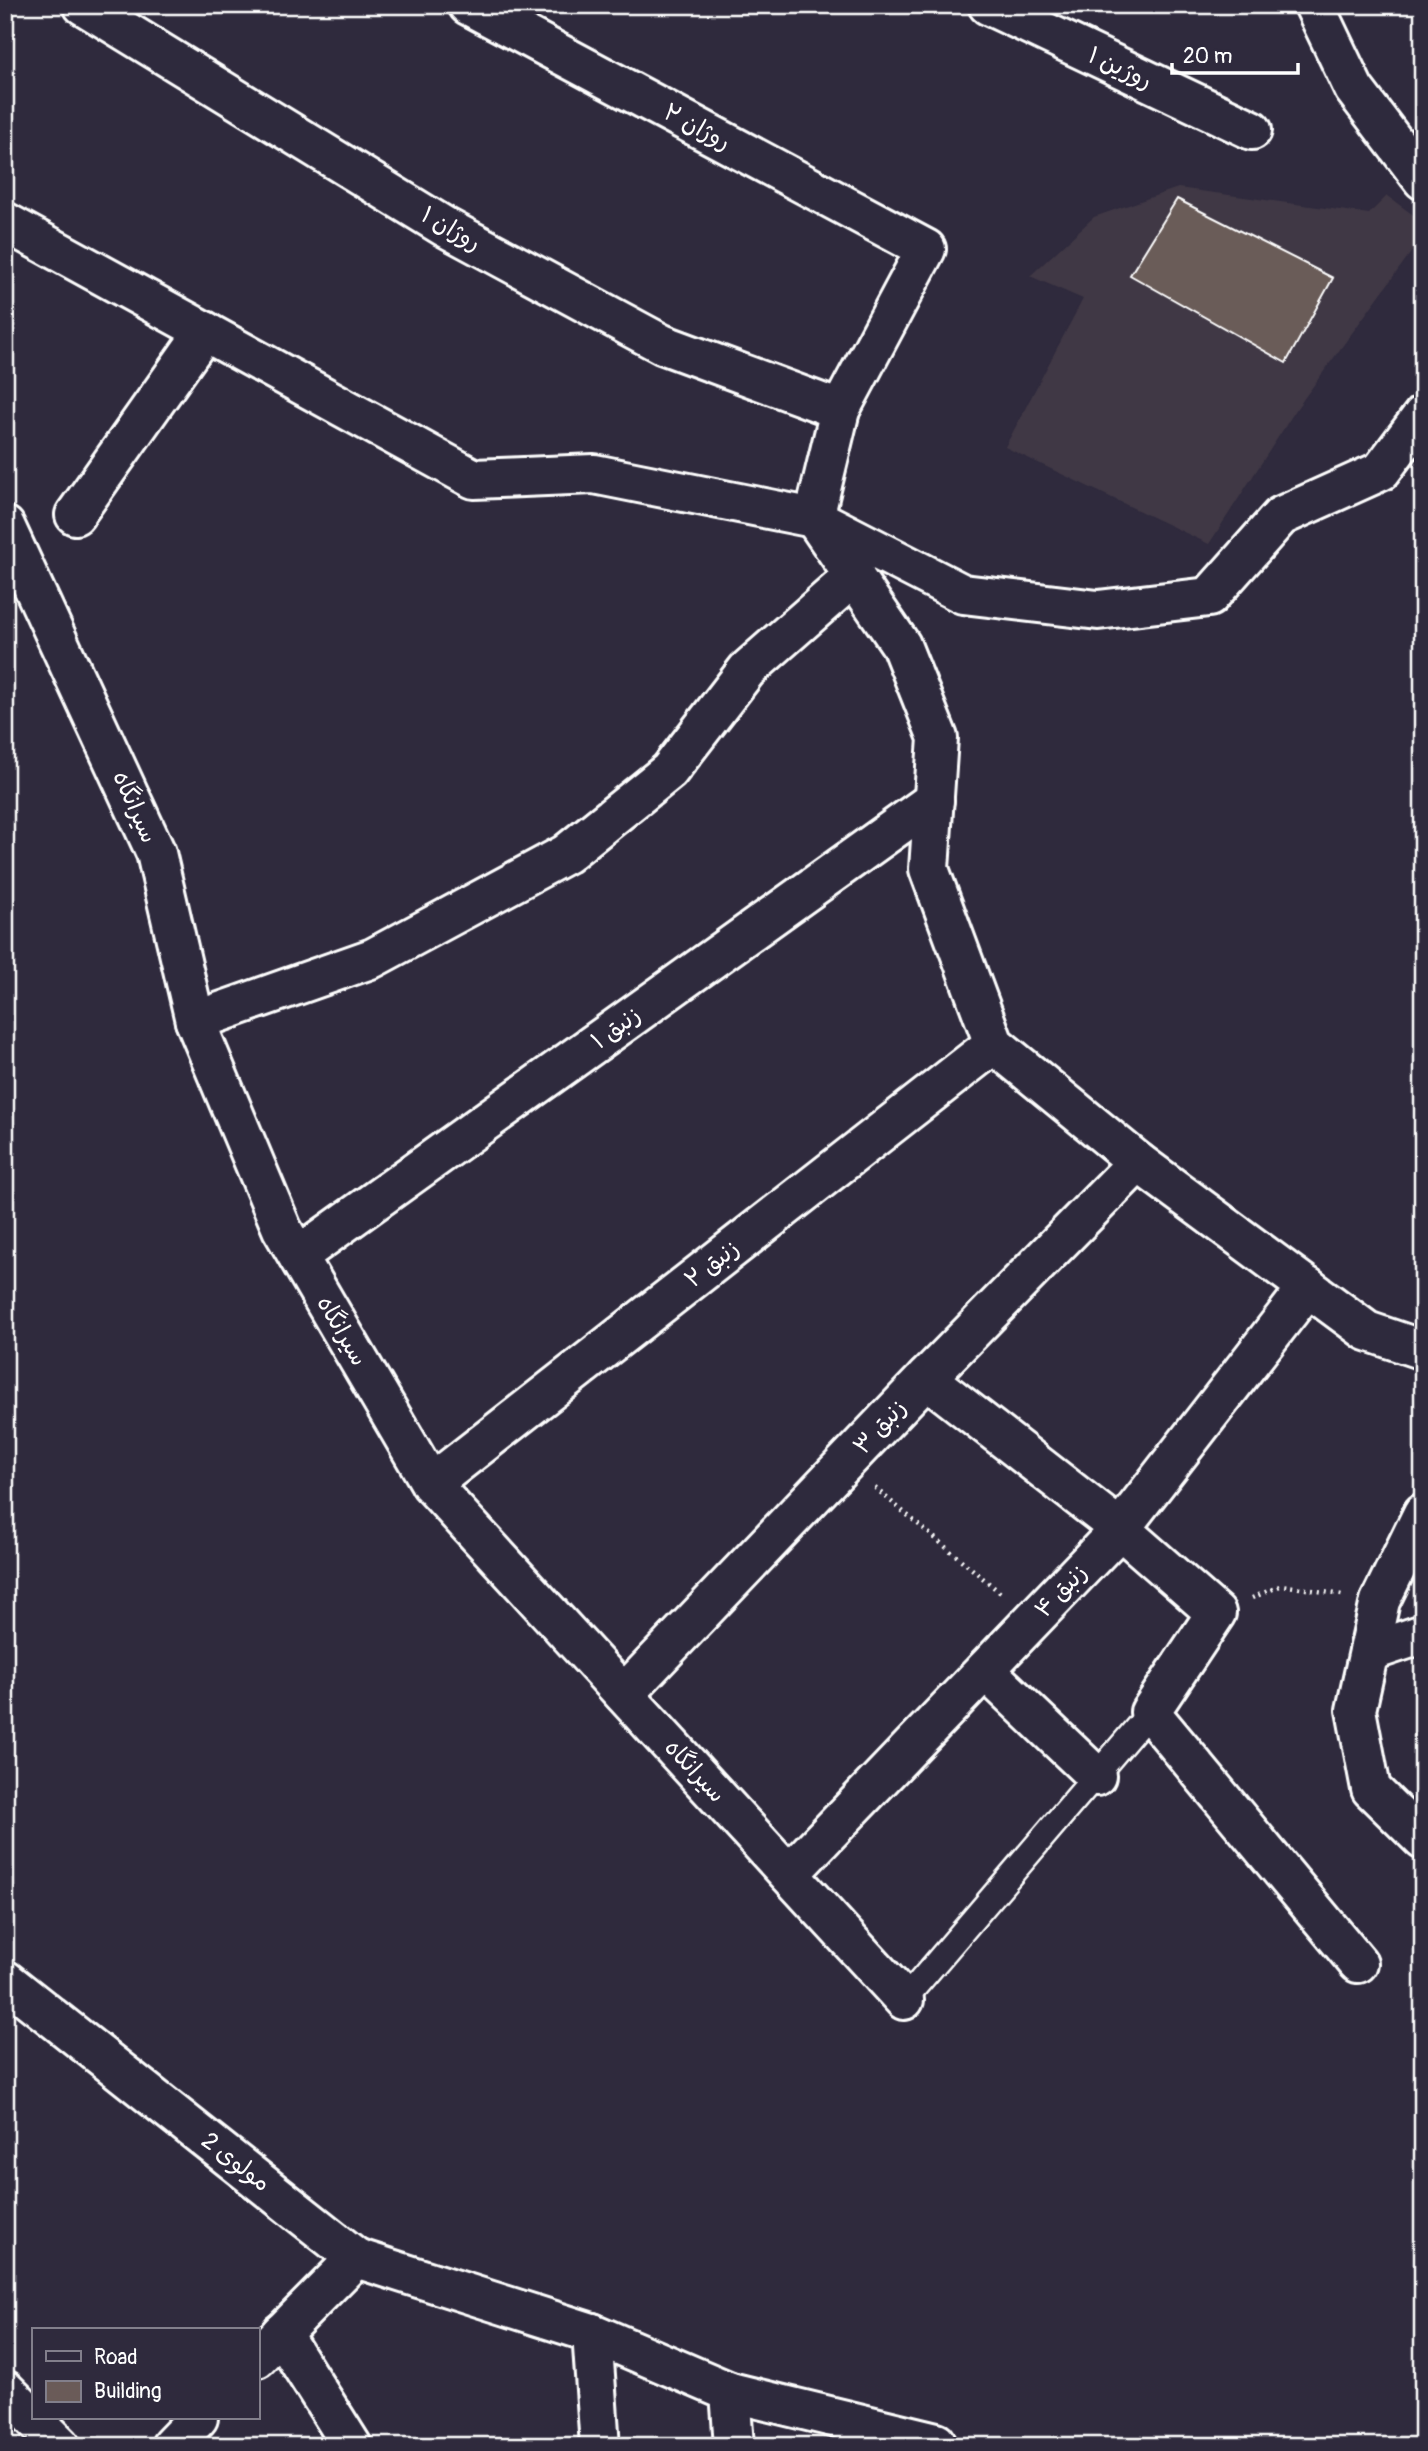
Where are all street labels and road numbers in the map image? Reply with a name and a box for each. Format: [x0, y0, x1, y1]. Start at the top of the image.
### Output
street label: روژین ۱ [1083, 41, 1157, 95]
street label: روژان ۲ [658, 97, 736, 157]
street label: روژان ۱ [416, 200, 486, 258]
street label: سیرانگاه [106, 766, 164, 848]
street label: زنبق ۱ [586, 1000, 646, 1056]
street label: زنبق ۲ [679, 1234, 745, 1294]
street label: سیرانگاه [310, 1291, 374, 1371]
street label: زنبق ۳ [847, 1393, 913, 1461]
street label: زنبق ۴ [1029, 1558, 1093, 1624]
street label: سیرانگاه [658, 1733, 732, 1809]
street label: مولوی 2 [196, 2126, 276, 2198]

